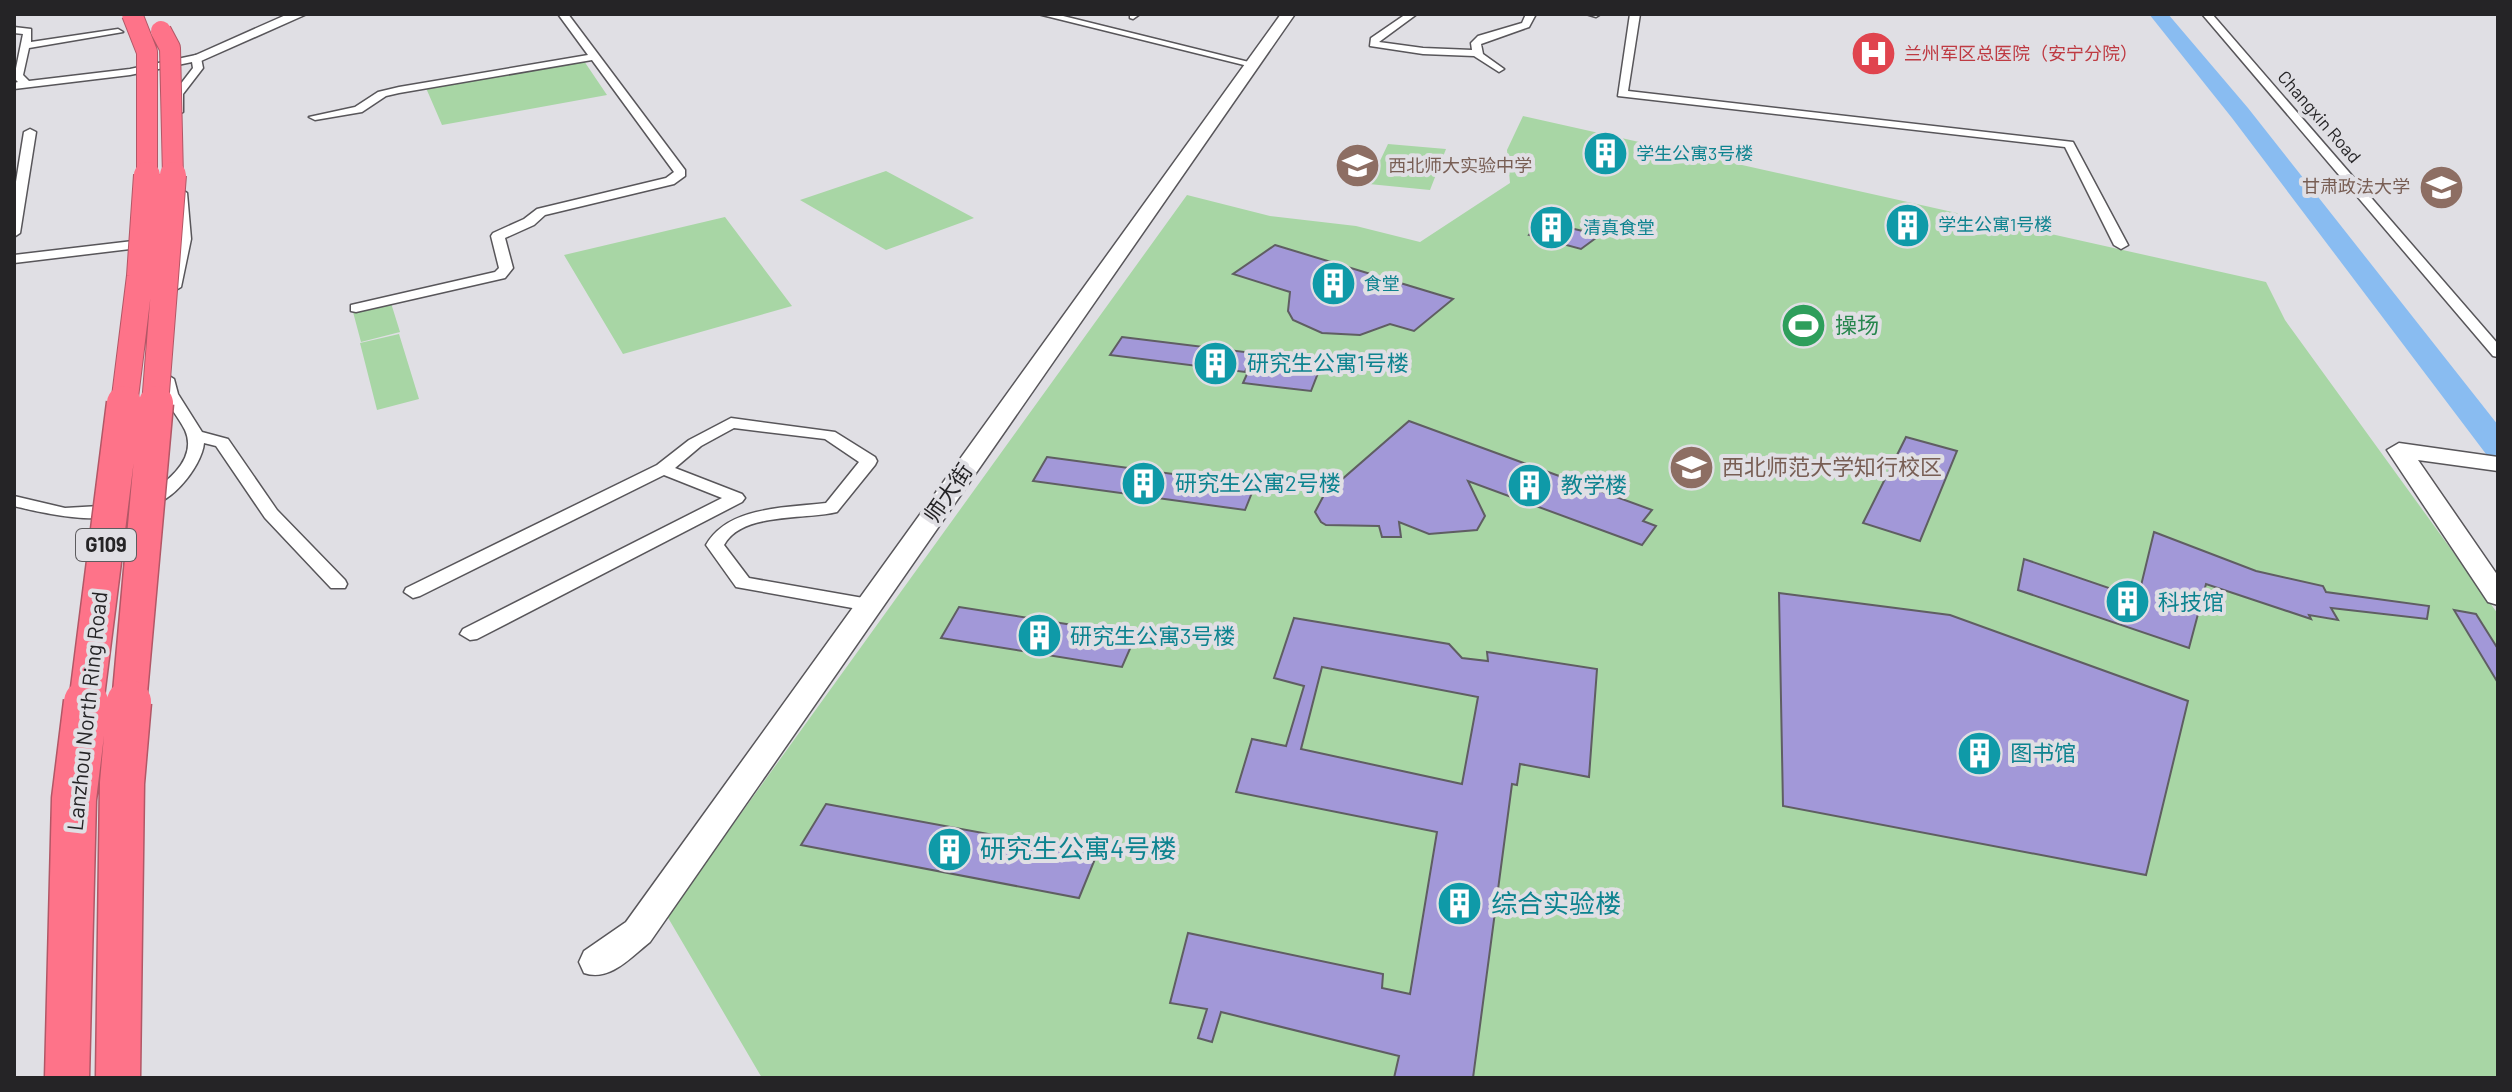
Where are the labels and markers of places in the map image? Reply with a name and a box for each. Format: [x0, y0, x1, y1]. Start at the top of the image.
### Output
hospital icon: 兰州军区总医院（安宁分院） [1849, 30, 1897, 78]
place label: 兰州军区总医院（安宁分院） [1904, 42, 2138, 64]
building icon: 学生公寓3号楼 [1581, 130, 1629, 178]
school or university icon: 西北师大实验中学 [1333, 142, 1381, 190]
place label: 学生公寓3号楼 [1636, 142, 1753, 164]
place label: 西北师大实验中学 [1388, 154, 1532, 176]
school or university icon: 甘肃政法大学 [2417, 163, 2465, 211]
place label: 甘肃政法大学 [2302, 175, 2410, 197]
building icon: 学生公寓1号楼 [1883, 201, 1931, 249]
building icon: 清真食堂 [1528, 204, 1576, 252]
place label: 学生公寓1号楼 [1938, 213, 2052, 235]
place label: 清真食堂 [1583, 216, 1655, 238]
building icon: 食堂 [1309, 260, 1357, 308]
place label: 食堂 [1364, 272, 1400, 294]
sports icon: 操场 [1780, 301, 1828, 349]
place label: 操场 [1835, 311, 1879, 337]
building icon: 研究生公寓1号楼 [1192, 339, 1240, 387]
place label: 研究生公寓1号楼 [1247, 349, 1409, 375]
school or university icon: 西北师范大学知行校区 [1667, 443, 1715, 491]
place label: 西北师范大学知行校区 [1722, 453, 1942, 479]
building icon: 研究生公寓2号楼 [1120, 459, 1168, 507]
building icon: 教学楼 [1506, 461, 1554, 509]
place label: 研究生公寓2号楼 [1175, 469, 1341, 495]
place label: 教学楼 [1561, 471, 1627, 497]
building icon: 科技馆 [2103, 578, 2151, 626]
place label: 科技馆 [2158, 588, 2224, 614]
building icon: 研究生公寓3号楼 [1015, 612, 1063, 660]
place label: 研究生公寓3号楼 [1070, 622, 1235, 648]
building icon: 图书馆 [1955, 729, 2003, 777]
place label: 图书馆 [2010, 739, 2076, 765]
building icon: 研究生公寓4号楼 [925, 825, 973, 873]
place label: 研究生公寓4号楼 [980, 832, 1176, 863]
building icon: 综合实验楼 [1436, 880, 1484, 928]
place label: 综合实验楼 [1491, 887, 1621, 918]

